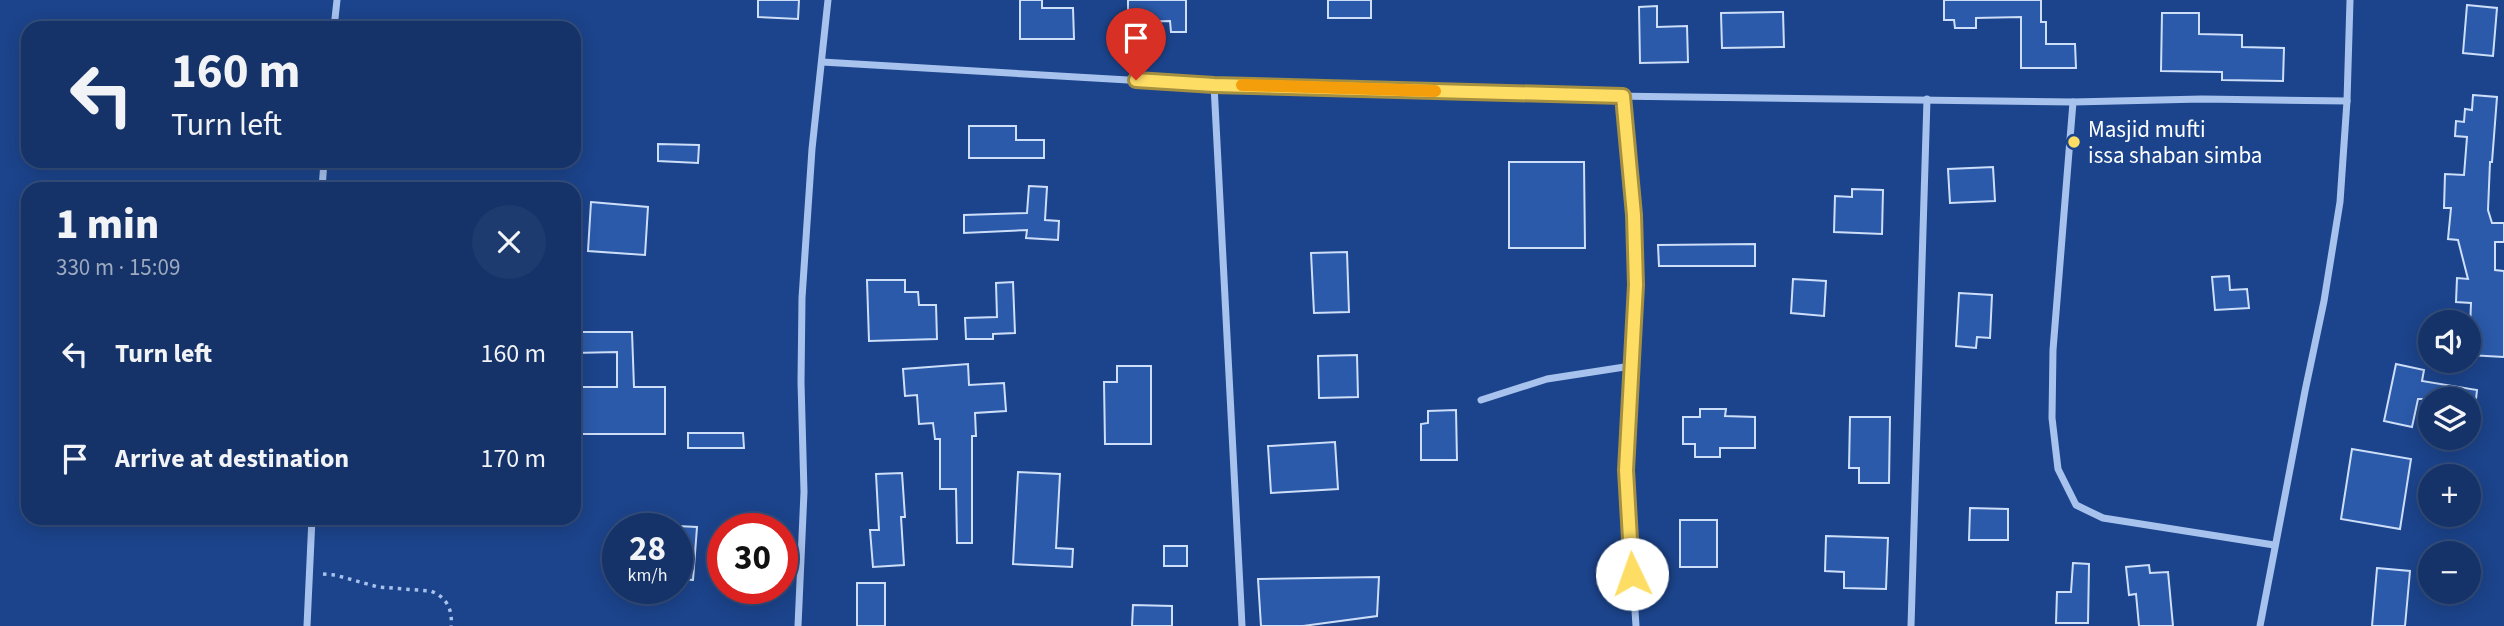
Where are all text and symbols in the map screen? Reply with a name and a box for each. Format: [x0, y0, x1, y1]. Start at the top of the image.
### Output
pin [1106, 8, 1166, 80]
icon: arrive [1117, 19, 1155, 57]
text: 160 m [171, 37, 300, 107]
icon: left [56, 49, 147, 140]
text: Turn left [171, 102, 282, 148]
place label: Masjid mufti issa shaban simba [2088, 113, 2262, 172]
marker: Masjid mufti issa shaban simba [2066, 134, 2082, 150]
text: 1 min [56, 195, 159, 255]
button: close [472, 205, 546, 279]
text: 330 m · 15:09 [56, 251, 180, 284]
map controls [2418, 310, 2481, 604]
button: sound [2418, 310, 2481, 373]
icon: left [56, 335, 94, 373]
text: Turn left [115, 335, 212, 372]
text: 160 m [480, 335, 546, 372]
button: layers [2418, 387, 2481, 450]
icon: arrive [56, 440, 94, 478]
text: Arrive at destination [115, 440, 349, 477]
text: 170 m [480, 440, 546, 477]
button: + [2418, 464, 2481, 527]
speed limit sign: 30 [707, 513, 798, 604]
text: 28 [629, 524, 666, 574]
position arrow [1595, 537, 1669, 611]
button: − [2418, 541, 2481, 604]
text: km/h [628, 563, 667, 588]

